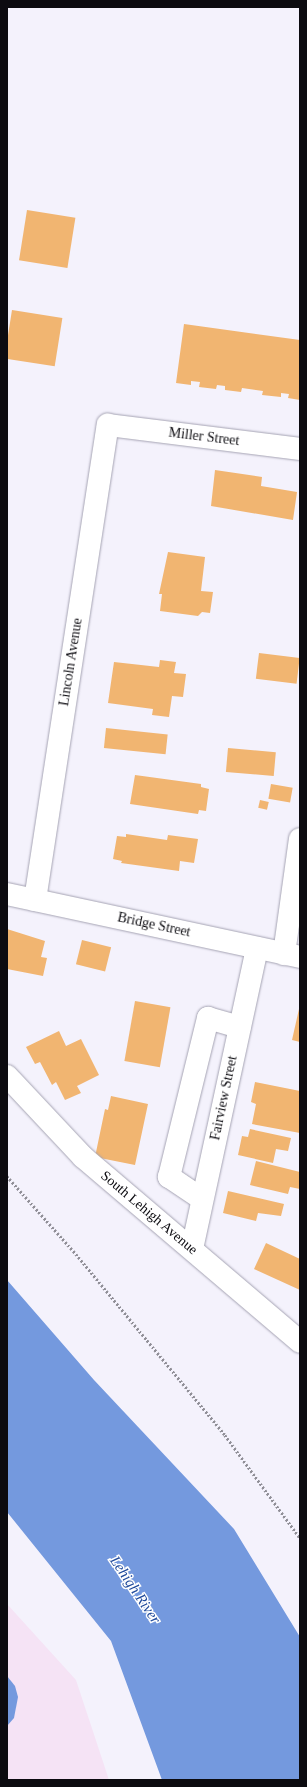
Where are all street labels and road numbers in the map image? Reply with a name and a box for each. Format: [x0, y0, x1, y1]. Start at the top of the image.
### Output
street label: Miller Street [168, 424, 240, 450]
street label: Lincoln Avenue [56, 616, 86, 708]
street label: Bridge Street [116, 909, 192, 941]
street label: Fairview Street [207, 1054, 241, 1142]
street label: South Lehigh Avenue [97, 1167, 201, 1259]

